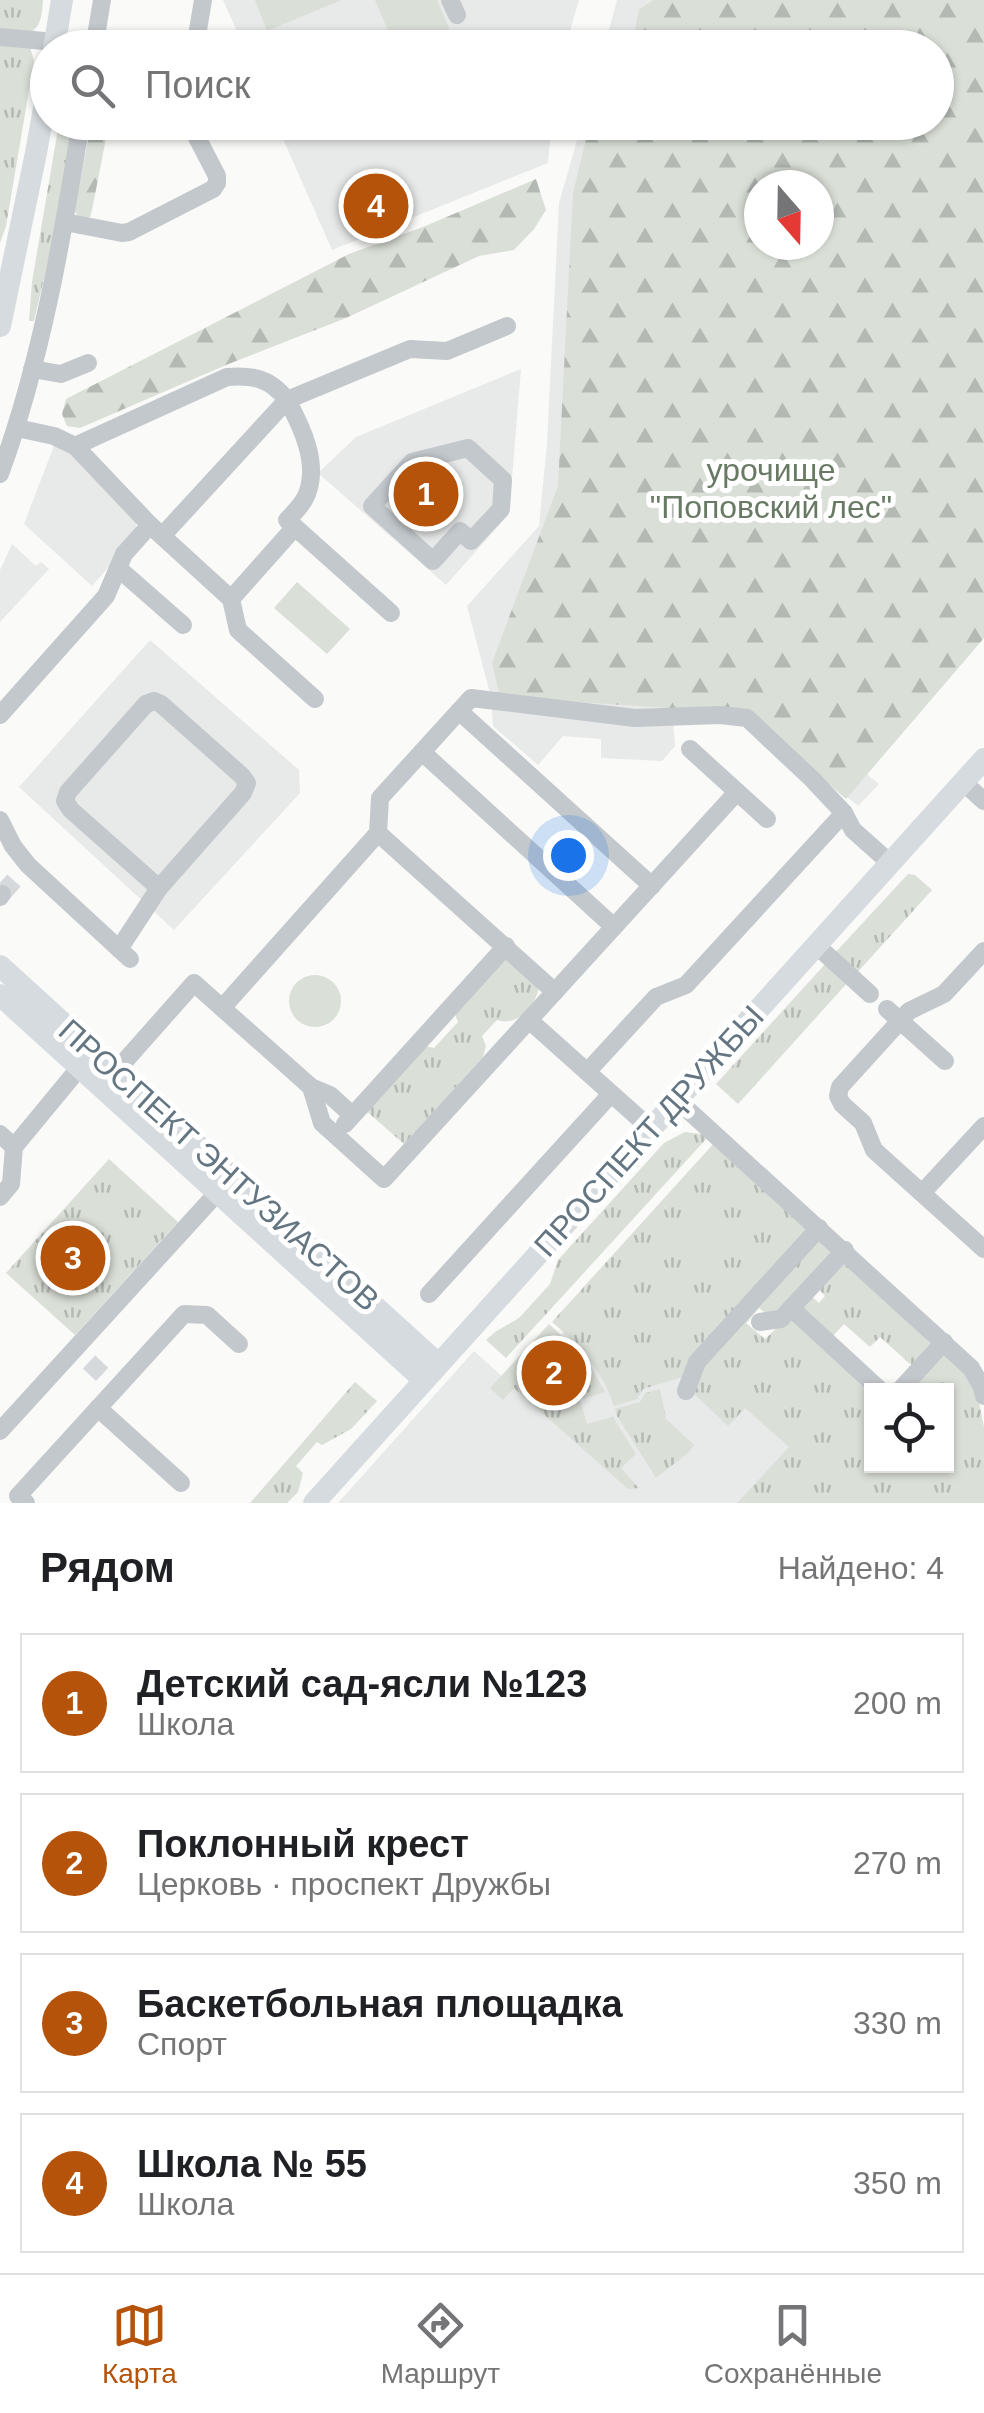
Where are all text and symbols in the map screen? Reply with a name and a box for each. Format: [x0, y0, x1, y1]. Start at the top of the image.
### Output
search box [30, 30, 954, 140]
icon: search [65, 58, 120, 113]
text: Поиск [145, 64, 250, 106]
pin: 4 [344, 168, 408, 244]
north arrow [744, 170, 834, 260]
park label: урочище "Поповский лес" [650, 452, 892, 525]
pin: 1 [394, 456, 458, 532]
your location [543, 830, 594, 881]
street label: ПРОСПЕКТ ДРУЖБЫ [527, 998, 771, 1264]
street label: ПРОСПЕКТ ЭНТУЗИАСТОВ [52, 1012, 386, 1318]
pin: 3 [40, 1220, 106, 1296]
pin: 2 [522, 1336, 586, 1410]
map controls [864, 1383, 954, 1473]
button: locate [864, 1383, 954, 1473]
text: Рядом [40, 1544, 175, 1591]
text: Найдено: 4 [778, 1550, 944, 1586]
text: Детский сад-ясли №123 [137, 1663, 587, 1705]
text: 1 [66, 1685, 83, 1721]
text: 200 m [853, 1685, 942, 1721]
text: Школа [137, 1706, 234, 1742]
text: Поклонный крест [137, 1823, 469, 1865]
text: 2 [66, 1845, 83, 1881]
text: 270 m [853, 1845, 942, 1881]
text: Церковь · проспект Дружбы [137, 1866, 551, 1902]
text: Баскетбольная площадка [137, 1983, 623, 2025]
text: 3 [66, 2005, 83, 2041]
text: 330 m [853, 2005, 942, 2041]
text: Спорт [137, 2026, 227, 2062]
text: Школа № 55 [137, 2143, 367, 2185]
text: 4 [66, 2165, 83, 2201]
text: 350 m [853, 2165, 942, 2201]
text: Школа [137, 2186, 234, 2222]
tab: Карта [102, 2298, 177, 2390]
tab: Маршрут [381, 2298, 500, 2390]
tab: Сохранённые [704, 2298, 882, 2390]

